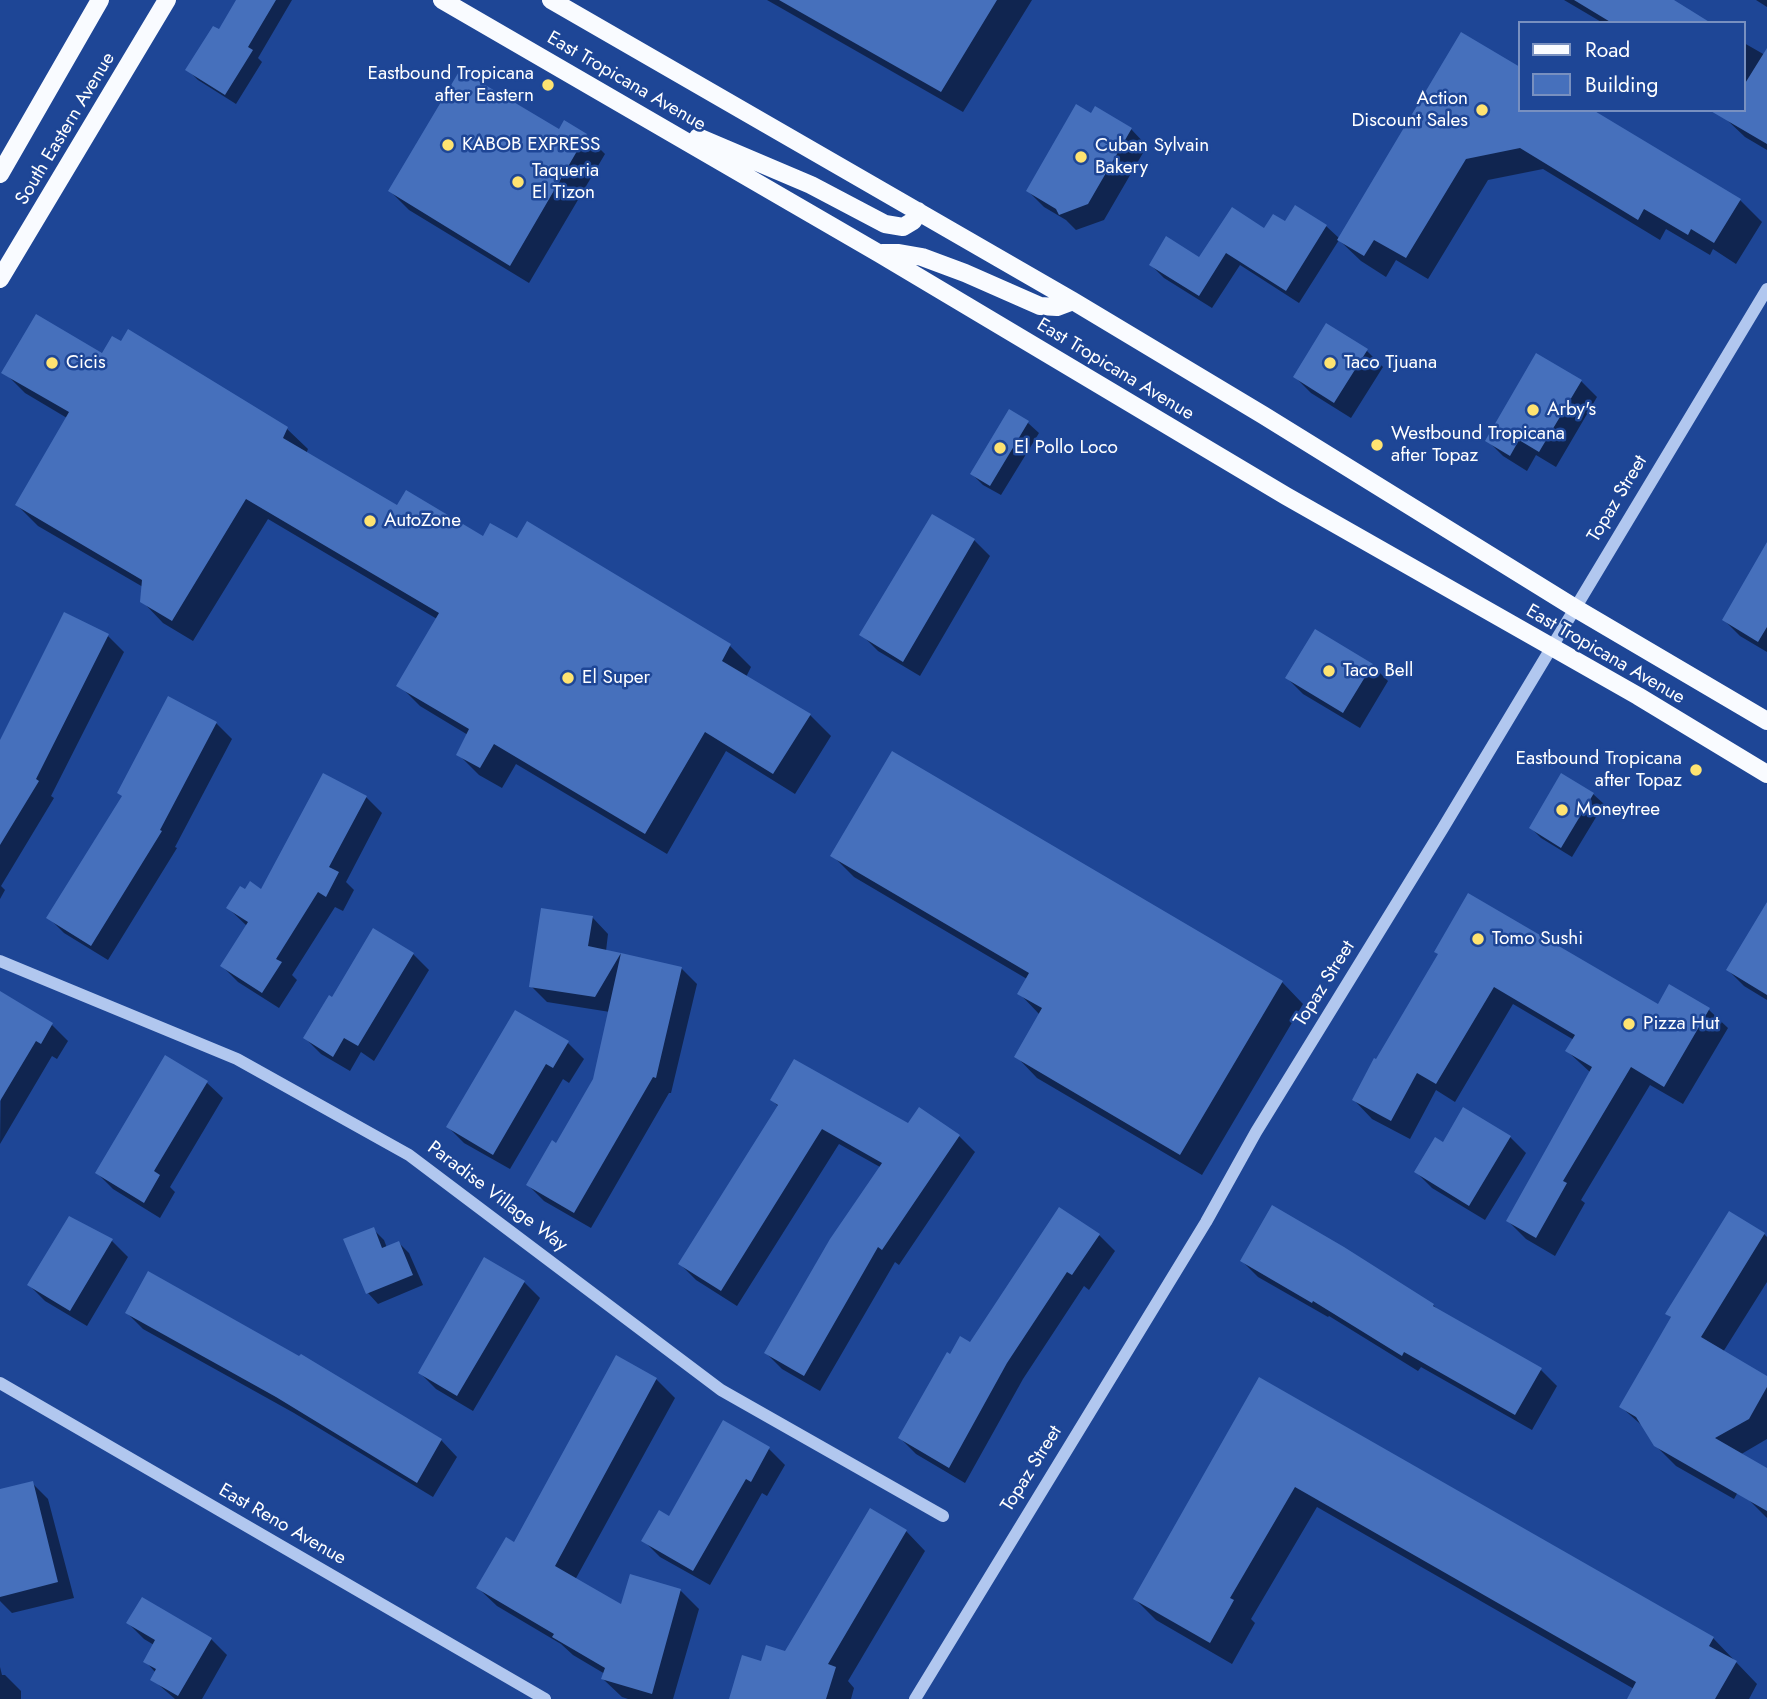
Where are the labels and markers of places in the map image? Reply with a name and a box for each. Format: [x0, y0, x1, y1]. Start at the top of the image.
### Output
place label: Eastbound Tropicana after Eastern [367, 63, 534, 107]
marker: Eastbound Tropicana after Eastern [540, 77, 556, 93]
place label: Action Discount Sales [1351, 88, 1468, 132]
marker: Action Discount Sales [1474, 102, 1490, 118]
place label: KABOB EXPRESS [462, 134, 601, 156]
place label: Cuban Sylvain Bakery [1095, 135, 1209, 179]
marker: KABOB EXPRESS [440, 137, 456, 153]
marker: Cuban Sylvain Bakery [1073, 149, 1089, 165]
place label: Taqueria El Tizon [532, 160, 599, 204]
marker: Taqueria El Tizon [510, 174, 526, 190]
place label: Cicis [66, 352, 106, 374]
place label: Taco Tjuana [1344, 352, 1437, 374]
marker: Cicis [44, 355, 60, 371]
marker: Taco Tjuana [1322, 355, 1338, 371]
place label: Arby's [1547, 399, 1596, 421]
marker: Arby's [1525, 402, 1541, 418]
place label: Westbound Tropicana after Topaz [1391, 423, 1565, 467]
place label: El Pollo Loco [1014, 437, 1118, 459]
marker: Westbound Tropicana after Topaz [1369, 437, 1385, 453]
marker: El Pollo Loco [992, 440, 1008, 456]
place label: AutoZone [384, 510, 461, 532]
marker: AutoZone [362, 513, 378, 529]
place label: Taco Bell [1343, 660, 1413, 682]
marker: Taco Bell [1321, 663, 1337, 679]
place label: El Super [582, 667, 650, 689]
marker: El Super [560, 670, 576, 686]
place label: Eastbound Tropicana after Topaz [1515, 748, 1682, 792]
marker: Eastbound Tropicana after Topaz [1688, 762, 1704, 778]
place label: Moneytree [1576, 799, 1660, 821]
marker: Moneytree [1554, 802, 1570, 818]
place label: Tomo Sushi [1492, 928, 1583, 950]
marker: Tomo Sushi [1470, 931, 1486, 947]
place label: Pizza Hut [1643, 1013, 1719, 1035]
marker: Pizza Hut [1621, 1016, 1637, 1032]

